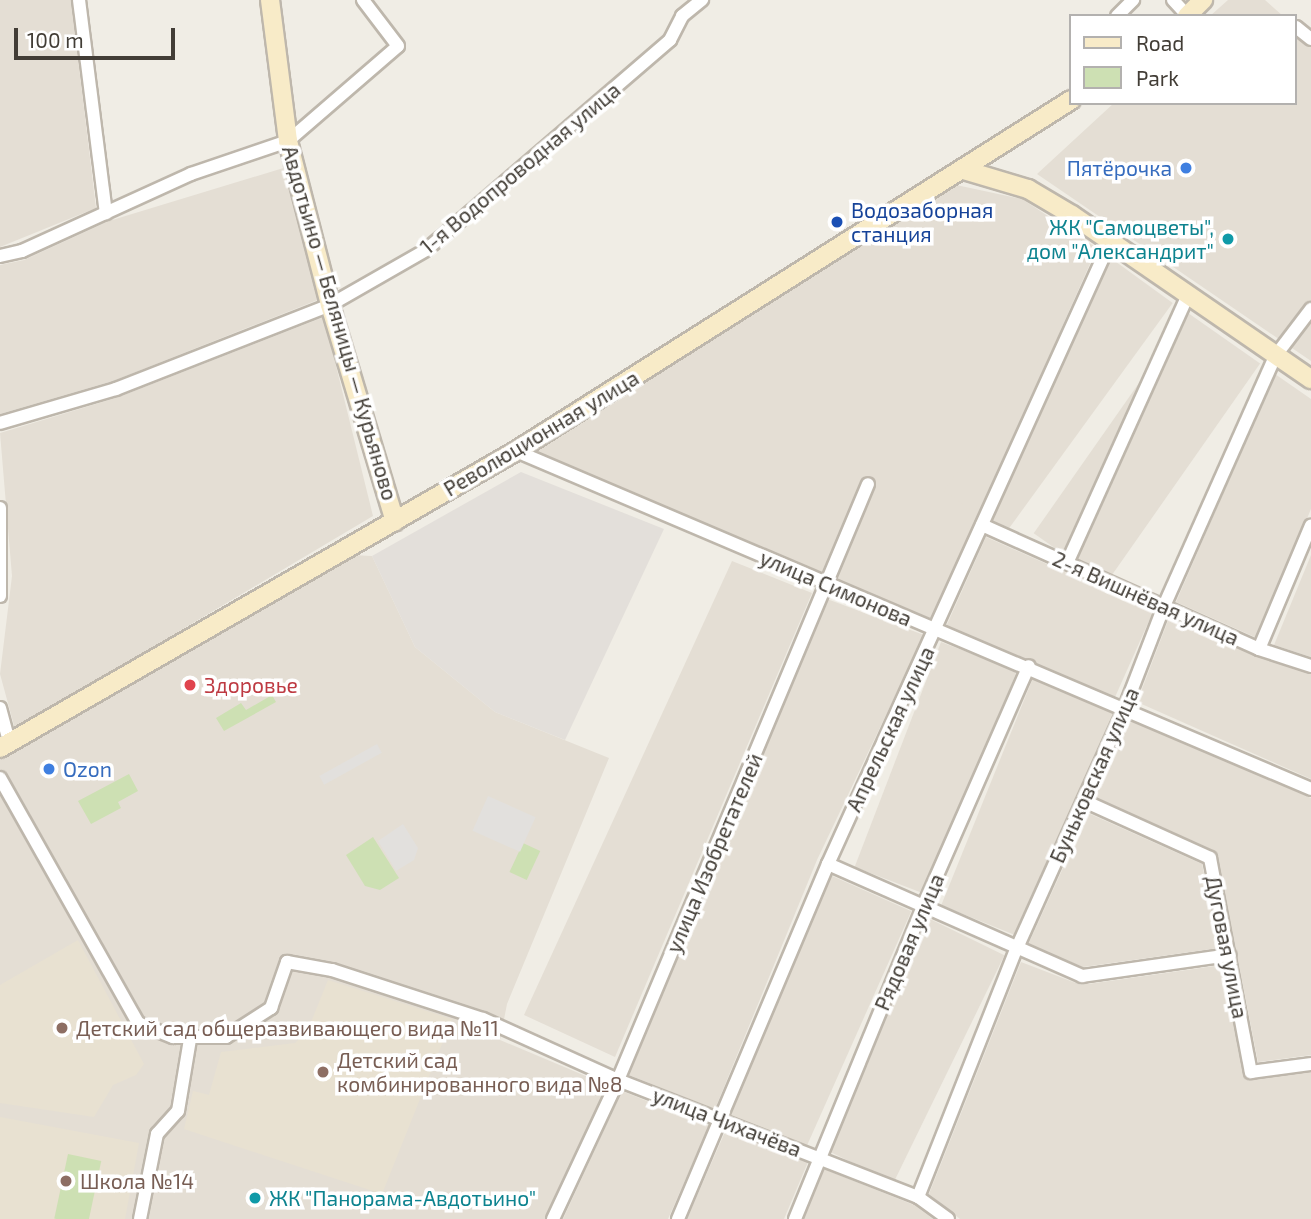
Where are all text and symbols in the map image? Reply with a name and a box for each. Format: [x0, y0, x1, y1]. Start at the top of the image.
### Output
scale bar [18, 14, 178, 58]
legend [1070, 14, 1297, 105]
text: 100 m [27, 27, 84, 52]
text: Road [1136, 30, 1184, 55]
text: Park [1136, 65, 1179, 90]
street label: 1-я Водопроводная улица [415, 77, 625, 259]
street label: Авдотьино — Беляницы — Курьяново [277, 143, 403, 503]
place label: Пятёрочка [1067, 155, 1172, 181]
marker: Пятёрочка [1178, 160, 1194, 176]
place label: Водозаборная станция [851, 197, 993, 247]
marker: Водозаборная станция [829, 214, 845, 230]
place label: ЖК "Самоцветы", дом "Александрит" [1027, 214, 1214, 264]
marker: ЖК "Самоцветы", дом "Александрит" [1220, 231, 1236, 247]
street label: Революционная улица [439, 365, 643, 501]
street label: улица Симонова [756, 545, 916, 631]
street label: 2-я Вишнёвая улица [1049, 546, 1243, 650]
street label: Апрельская улица [841, 642, 939, 816]
place label: Здоровье [204, 672, 298, 698]
marker: Здоровье [182, 677, 198, 693]
street label: Буньковская улица [1044, 683, 1144, 867]
street label: улица Изобретателей [661, 749, 767, 957]
place label: Ozon [63, 756, 112, 782]
marker: Ozon [41, 761, 57, 777]
street label: Рядовая улица [869, 870, 949, 1014]
street label: Дуговая улица [1201, 873, 1253, 1021]
place label: Детский сад общеразвивающего вида №11 [76, 1015, 499, 1041]
marker: Детский сад общеразвивающего вида №11 [54, 1020, 70, 1036]
place label: Детский сад комбинированного вида №8 [337, 1047, 623, 1097]
marker: Детский сад комбинированного вида №8 [315, 1064, 331, 1080]
street label: улица Чихачёва [649, 1082, 805, 1162]
place label: Школа №14 [80, 1168, 194, 1194]
marker: Школа №14 [58, 1173, 74, 1189]
place label: ЖК "Панорама-Авдотьино" [269, 1185, 537, 1211]
marker: ЖК "Панорама-Авдотьино" [247, 1190, 263, 1206]

